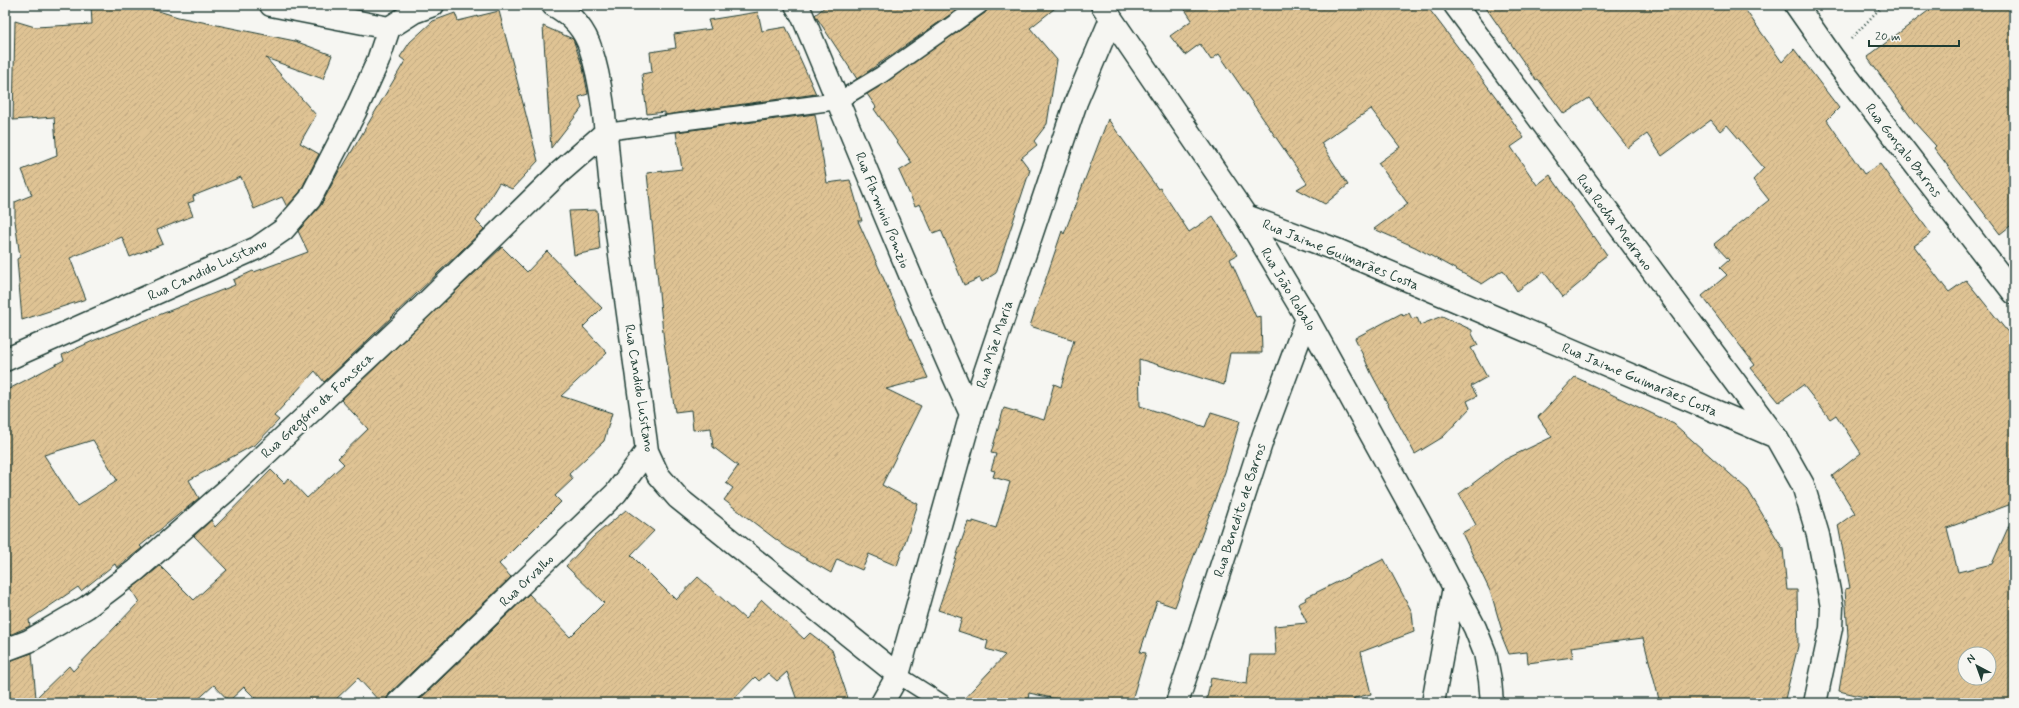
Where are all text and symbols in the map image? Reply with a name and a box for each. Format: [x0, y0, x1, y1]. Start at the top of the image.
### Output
scale bar [1869, 22, 1959, 48]
text: 20 m [1875, 29, 1901, 45]
street label: Rua Gonçalo Barros [1861, 100, 1945, 201]
street label: Rua Flaminio Pomzio [851, 150, 914, 271]
street label: Rua Rocha Medrano [1572, 171, 1656, 275]
street label: Rua Jaime Guimarães Costa [1260, 215, 1422, 295]
street label: Rua Candido Lusitano [145, 234, 270, 305]
street label: Rua João Robalo [1256, 245, 1320, 334]
street label: Rua Mãe Maria [972, 298, 1018, 390]
street label: Rua Candido Lusitano [620, 323, 658, 453]
street label: Rua Jaime Guimarães Costa [1559, 339, 1720, 421]
street label: Rua Gregório da Fonseca [257, 348, 379, 463]
street label: Rua Benedito de Barros [1210, 441, 1270, 580]
street label: Rua Orvalho [496, 550, 558, 611]
north arrow [1957, 646, 1997, 686]
text: N [1964, 652, 1978, 667]

